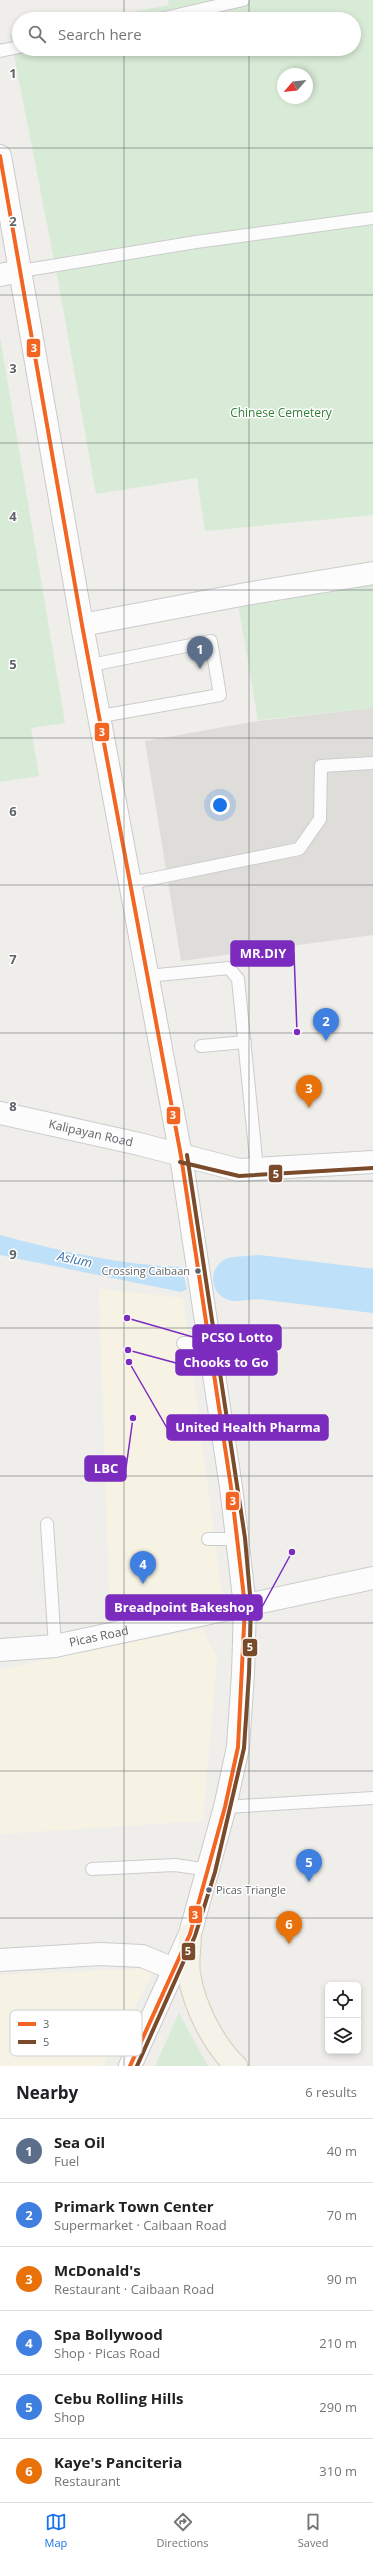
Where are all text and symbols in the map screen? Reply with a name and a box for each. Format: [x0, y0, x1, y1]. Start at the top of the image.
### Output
search box [12, 12, 361, 56]
icon: search [26, 23, 48, 45]
text: Search here [58, 24, 142, 44]
text: 1 [9, 64, 17, 82]
north arrow [277, 68, 313, 104]
text: 2 [9, 212, 17, 230]
line badge: 3 [26, 338, 41, 358]
text: 3 [31, 340, 37, 355]
text: 3 [9, 359, 17, 377]
park label: Chinese Cemetery [230, 404, 333, 421]
text: 4 [9, 507, 17, 525]
pin: 1 [187, 636, 213, 669]
text: 5 [9, 655, 17, 673]
line badge: 3 [94, 722, 110, 742]
text: 3 [99, 724, 105, 739]
your location [210, 795, 230, 815]
text: 6 [9, 802, 17, 820]
callout: MR.DIY [231, 941, 294, 966]
text: MR.DIY [240, 944, 287, 962]
text: 7 [9, 950, 17, 968]
pin: 2 [313, 1008, 339, 1041]
pin: 3 [296, 1075, 322, 1108]
text: 8 [9, 1097, 17, 1115]
line badge: 3 [166, 1106, 181, 1125]
text: 3 [170, 1107, 176, 1122]
street label: Kalipayan Road [47, 1115, 135, 1150]
line badge: 5 [268, 1164, 283, 1183]
text: 5 [273, 1166, 279, 1181]
text: 9 [9, 1245, 17, 1263]
water label: Aslum [55, 1246, 94, 1271]
place label: Crossing Caibaan [102, 1263, 190, 1278]
marker: Crossing Caibaan [193, 1266, 203, 1276]
callout: PCSO Lotto [193, 1325, 281, 1350]
text: PCSO Lotto [201, 1328, 273, 1346]
callout: Chooks to Go [176, 1350, 277, 1375]
text: Chooks to Go [183, 1353, 269, 1371]
callout: United Health Pharma [167, 1415, 328, 1440]
text: United Health Pharma [175, 1418, 321, 1436]
callout: LBC [85, 1456, 126, 1481]
text: LBC [94, 1459, 118, 1477]
line badge: 3 [225, 1491, 240, 1511]
text: 3 [230, 1493, 236, 1508]
pin: 4 [130, 1551, 156, 1584]
callout: Breadpoint Bakeshop [106, 1595, 262, 1620]
text: Breadpoint Bakeshop [114, 1598, 254, 1616]
street label: Picas Road [68, 1622, 130, 1651]
line badge: 5 [242, 1638, 258, 1657]
text: 5 [247, 1639, 253, 1654]
pin: 5 [296, 1849, 322, 1882]
place label: Picas Triangle [216, 1882, 286, 1897]
marker: Picas Triangle [204, 1885, 214, 1895]
line badge: 3 [188, 1905, 203, 1924]
text: 3 [192, 1907, 198, 1922]
pin: 6 [276, 1911, 302, 1944]
line badge: 5 [181, 1942, 196, 1961]
text: 5 [185, 1943, 191, 1958]
map controls [325, 1982, 361, 2054]
button: locate [325, 1982, 361, 2018]
legend [10, 2010, 142, 2056]
text: 3 [43, 2016, 49, 2031]
button: layers [325, 2018, 361, 2054]
text: 5 [43, 2034, 49, 2049]
text: Nearby [16, 2081, 78, 2104]
text: 6 results [305, 2083, 357, 2101]
text: Sea Oil [54, 2132, 105, 2152]
text: 1 [25, 2142, 33, 2160]
text: 40 m [327, 2142, 357, 2160]
text: Fuel [54, 2152, 79, 2170]
text: Primark Town Center [54, 2196, 214, 2216]
text: 2 [25, 2206, 33, 2224]
text: 70 m [327, 2206, 357, 2224]
text: Supermarket · Caibaan Road [54, 2216, 227, 2234]
text: McDonald's [54, 2260, 141, 2280]
text: 3 [25, 2270, 33, 2288]
text: 90 m [327, 2270, 357, 2288]
text: Restaurant · Caibaan Road [54, 2280, 214, 2298]
text: Spa Bollywood [54, 2324, 163, 2344]
text: 4 [25, 2334, 33, 2352]
text: 210 m [319, 2334, 357, 2352]
text: Shop · Picas Road [54, 2344, 160, 2362]
text: Cebu Rolling Hills [54, 2388, 184, 2408]
text: 5 [25, 2398, 33, 2416]
text: 290 m [319, 2398, 357, 2416]
text: Shop [54, 2408, 85, 2426]
text: Kaye's Panciteria [54, 2452, 182, 2472]
text: 6 [25, 2462, 33, 2480]
text: 310 m [319, 2462, 357, 2480]
text: Restaurant [54, 2472, 121, 2490]
tab: Map [45, 2511, 67, 2550]
tab: Directions [157, 2511, 209, 2550]
tab: Saved [298, 2511, 328, 2550]

